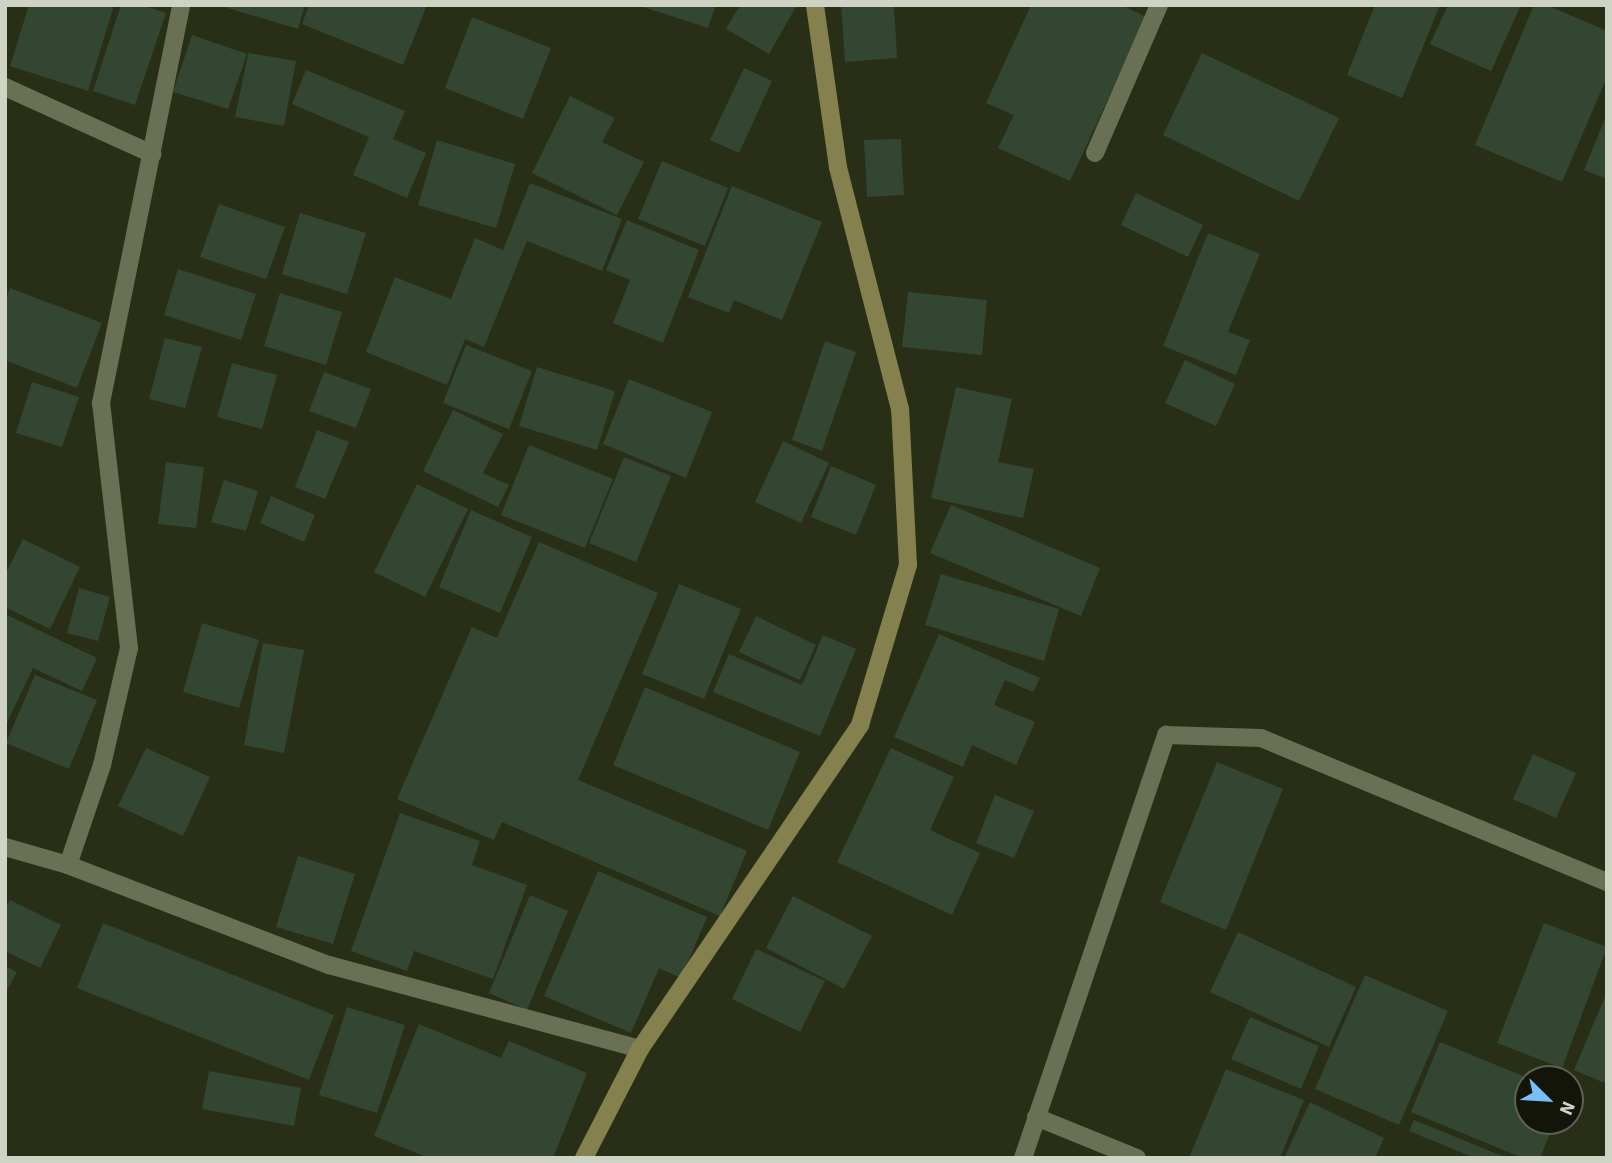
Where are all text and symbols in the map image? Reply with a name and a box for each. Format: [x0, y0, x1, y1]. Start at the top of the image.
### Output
north arrow [1514, 1065, 1584, 1135]
text: N [1552, 1097, 1582, 1119]

